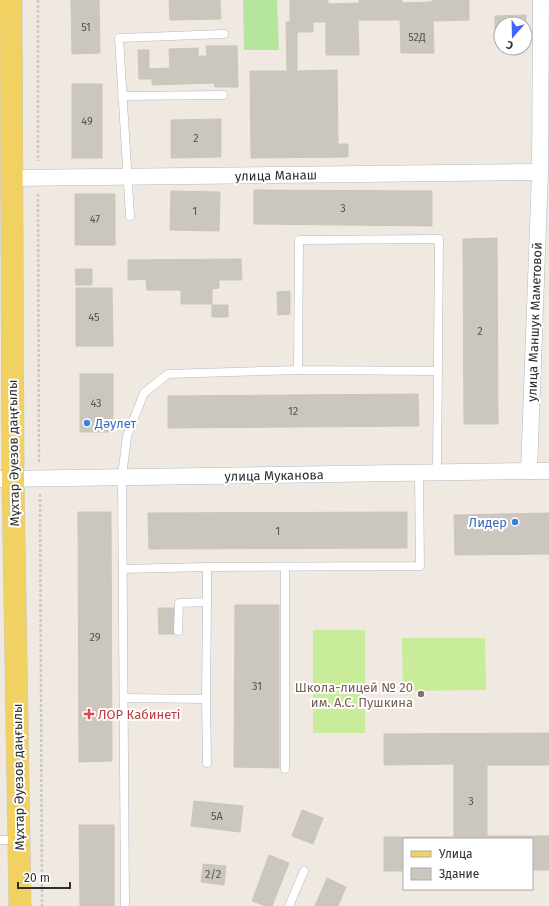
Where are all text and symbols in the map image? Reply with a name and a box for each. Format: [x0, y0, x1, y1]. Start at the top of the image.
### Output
north arrow [493, 16, 533, 56]
house number: 51 [81, 21, 91, 34]
house number: 52Д [408, 31, 426, 44]
text: С [504, 38, 515, 52]
house number: 49 [81, 115, 93, 128]
house number: 2 [193, 132, 199, 145]
street label: улица Манаш [235, 167, 317, 184]
house number: 3 [340, 202, 346, 215]
house number: 1 [193, 205, 197, 218]
house number: 47 [90, 213, 100, 226]
street label: улица Маншук Маметовой [524, 242, 545, 402]
house number: 45 [88, 311, 100, 324]
house number: 2 [477, 325, 483, 338]
street label: Мұхтар Әуезов даңғылы [5, 379, 22, 527]
house number: 43 [90, 397, 102, 410]
house number: 12 [288, 405, 298, 418]
place label: Дәулет [94, 416, 137, 431]
marker: Дәулет [82, 418, 92, 428]
street label: улица Муканова [224, 467, 324, 484]
place label: Лидер [469, 515, 507, 530]
marker: Лидер [510, 517, 520, 527]
house number: 1 [276, 525, 280, 538]
house number: 29 [89, 631, 101, 644]
house number: 31 [252, 680, 262, 693]
place label: Школа-лицей № 20 им. А.С. Пушкина [295, 680, 413, 710]
marker: Школа-лицей № 20 им. А.С. Пушкина [416, 689, 426, 699]
street label: Мұхтар Әуезов даңғылы [10, 703, 27, 851]
place label: ЛОР Кабинетi [98, 707, 181, 722]
marker: ЛОР Кабинетi [83, 708, 95, 720]
house number: 3 [468, 795, 474, 808]
house number: 5А [211, 810, 224, 823]
legend [403, 838, 533, 890]
text: Улица [439, 847, 473, 861]
scale bar [18, 864, 70, 890]
text: Здание [439, 867, 479, 881]
house number: 2/2 [205, 868, 221, 881]
text: 20 m [24, 871, 50, 885]

